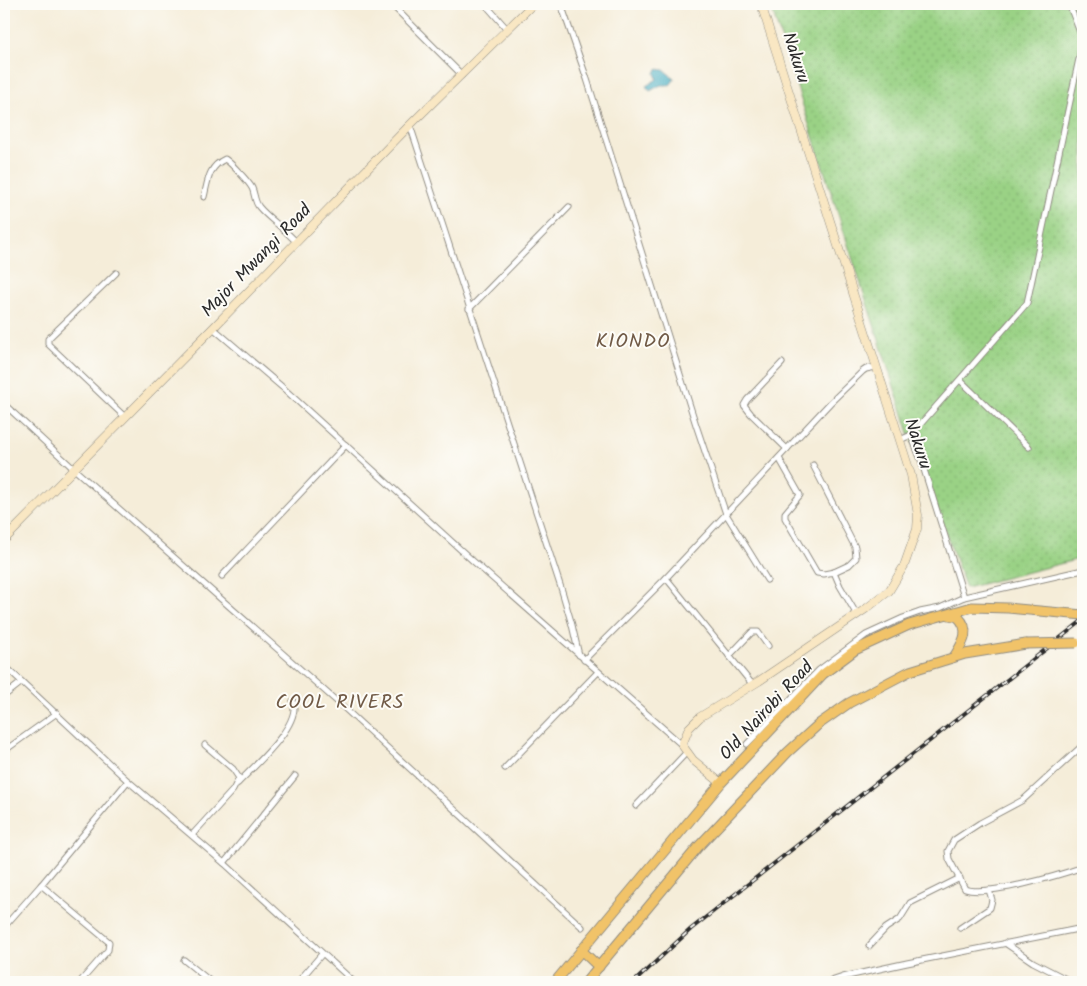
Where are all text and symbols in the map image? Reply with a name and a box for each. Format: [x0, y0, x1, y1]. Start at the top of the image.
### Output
street label: Nakuru [773, 29, 817, 88]
street label: Major Mwangi Road [195, 197, 320, 325]
district label: KIONDO [596, 326, 670, 358]
street label: Nakuru [895, 415, 939, 474]
street label: Old Nairobi Road [713, 654, 822, 768]
district label: COOL RIVERS [276, 687, 404, 719]

